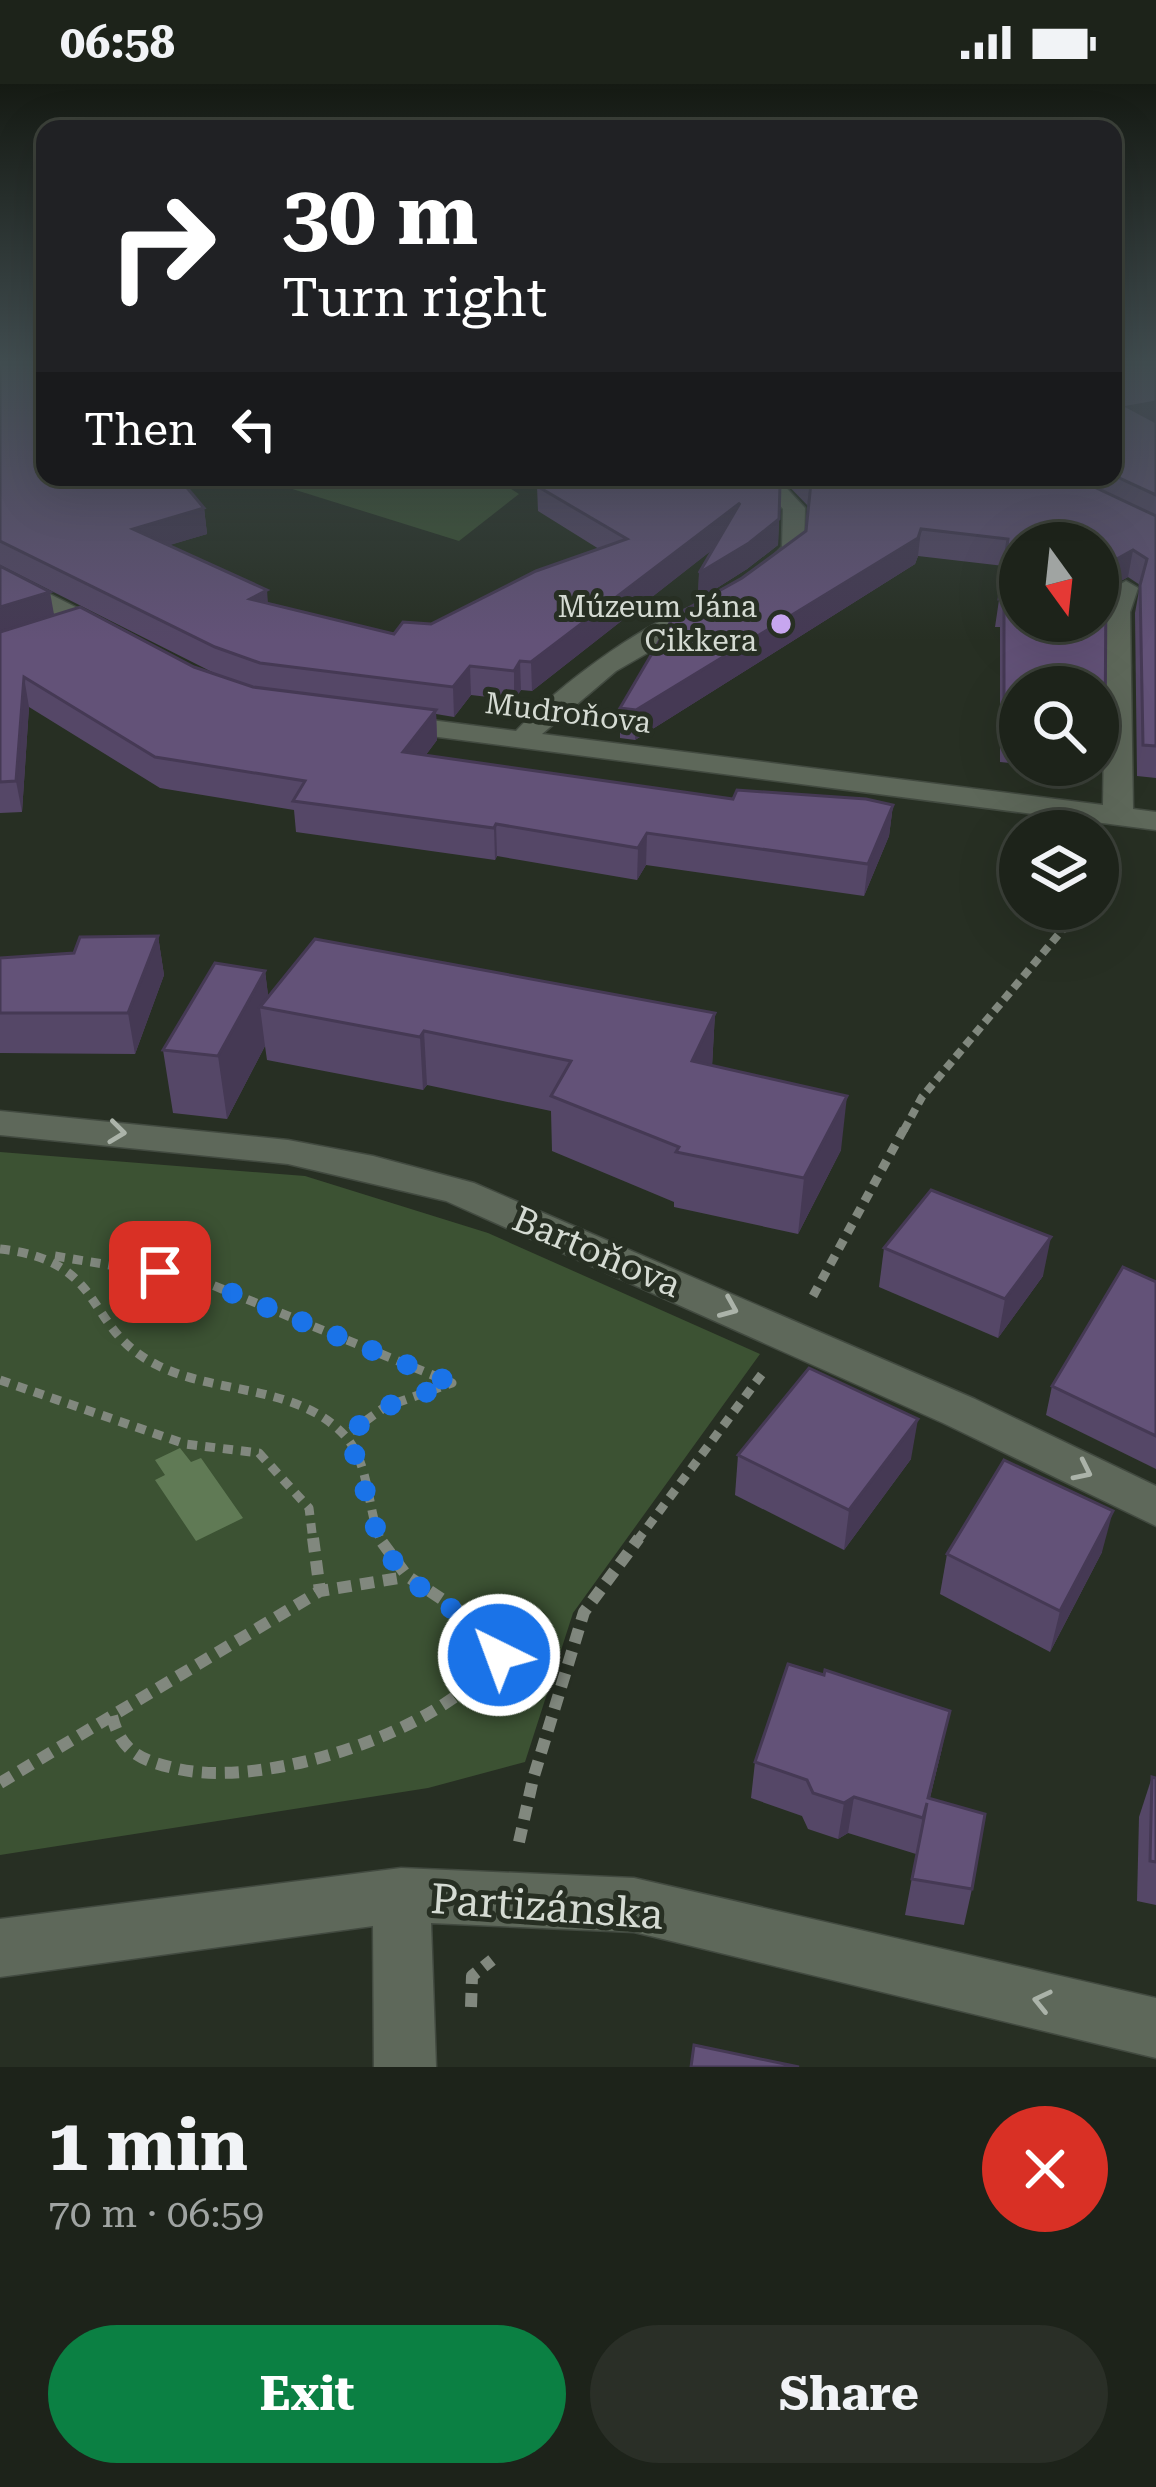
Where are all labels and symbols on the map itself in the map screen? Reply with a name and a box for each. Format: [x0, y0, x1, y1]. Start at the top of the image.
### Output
north arrow [999, 522, 1119, 642]
place label: Múzeum Jána Cikkera [558, 589, 757, 658]
marker: Múzeum Jána Cikkera [768, 611, 794, 637]
street label: Mudroňova [483, 685, 653, 740]
one-way arrow [107, 1119, 126, 1145]
street label: Bartoňova [506, 1198, 687, 1306]
pin [109, 1221, 211, 1323]
one-way arrow [717, 1294, 738, 1318]
one-way arrow [1071, 1457, 1092, 1481]
position arrow [436, 1592, 562, 1718]
street label: Partizánska [429, 1874, 665, 1939]
one-way arrow [1033, 1990, 1053, 2015]

